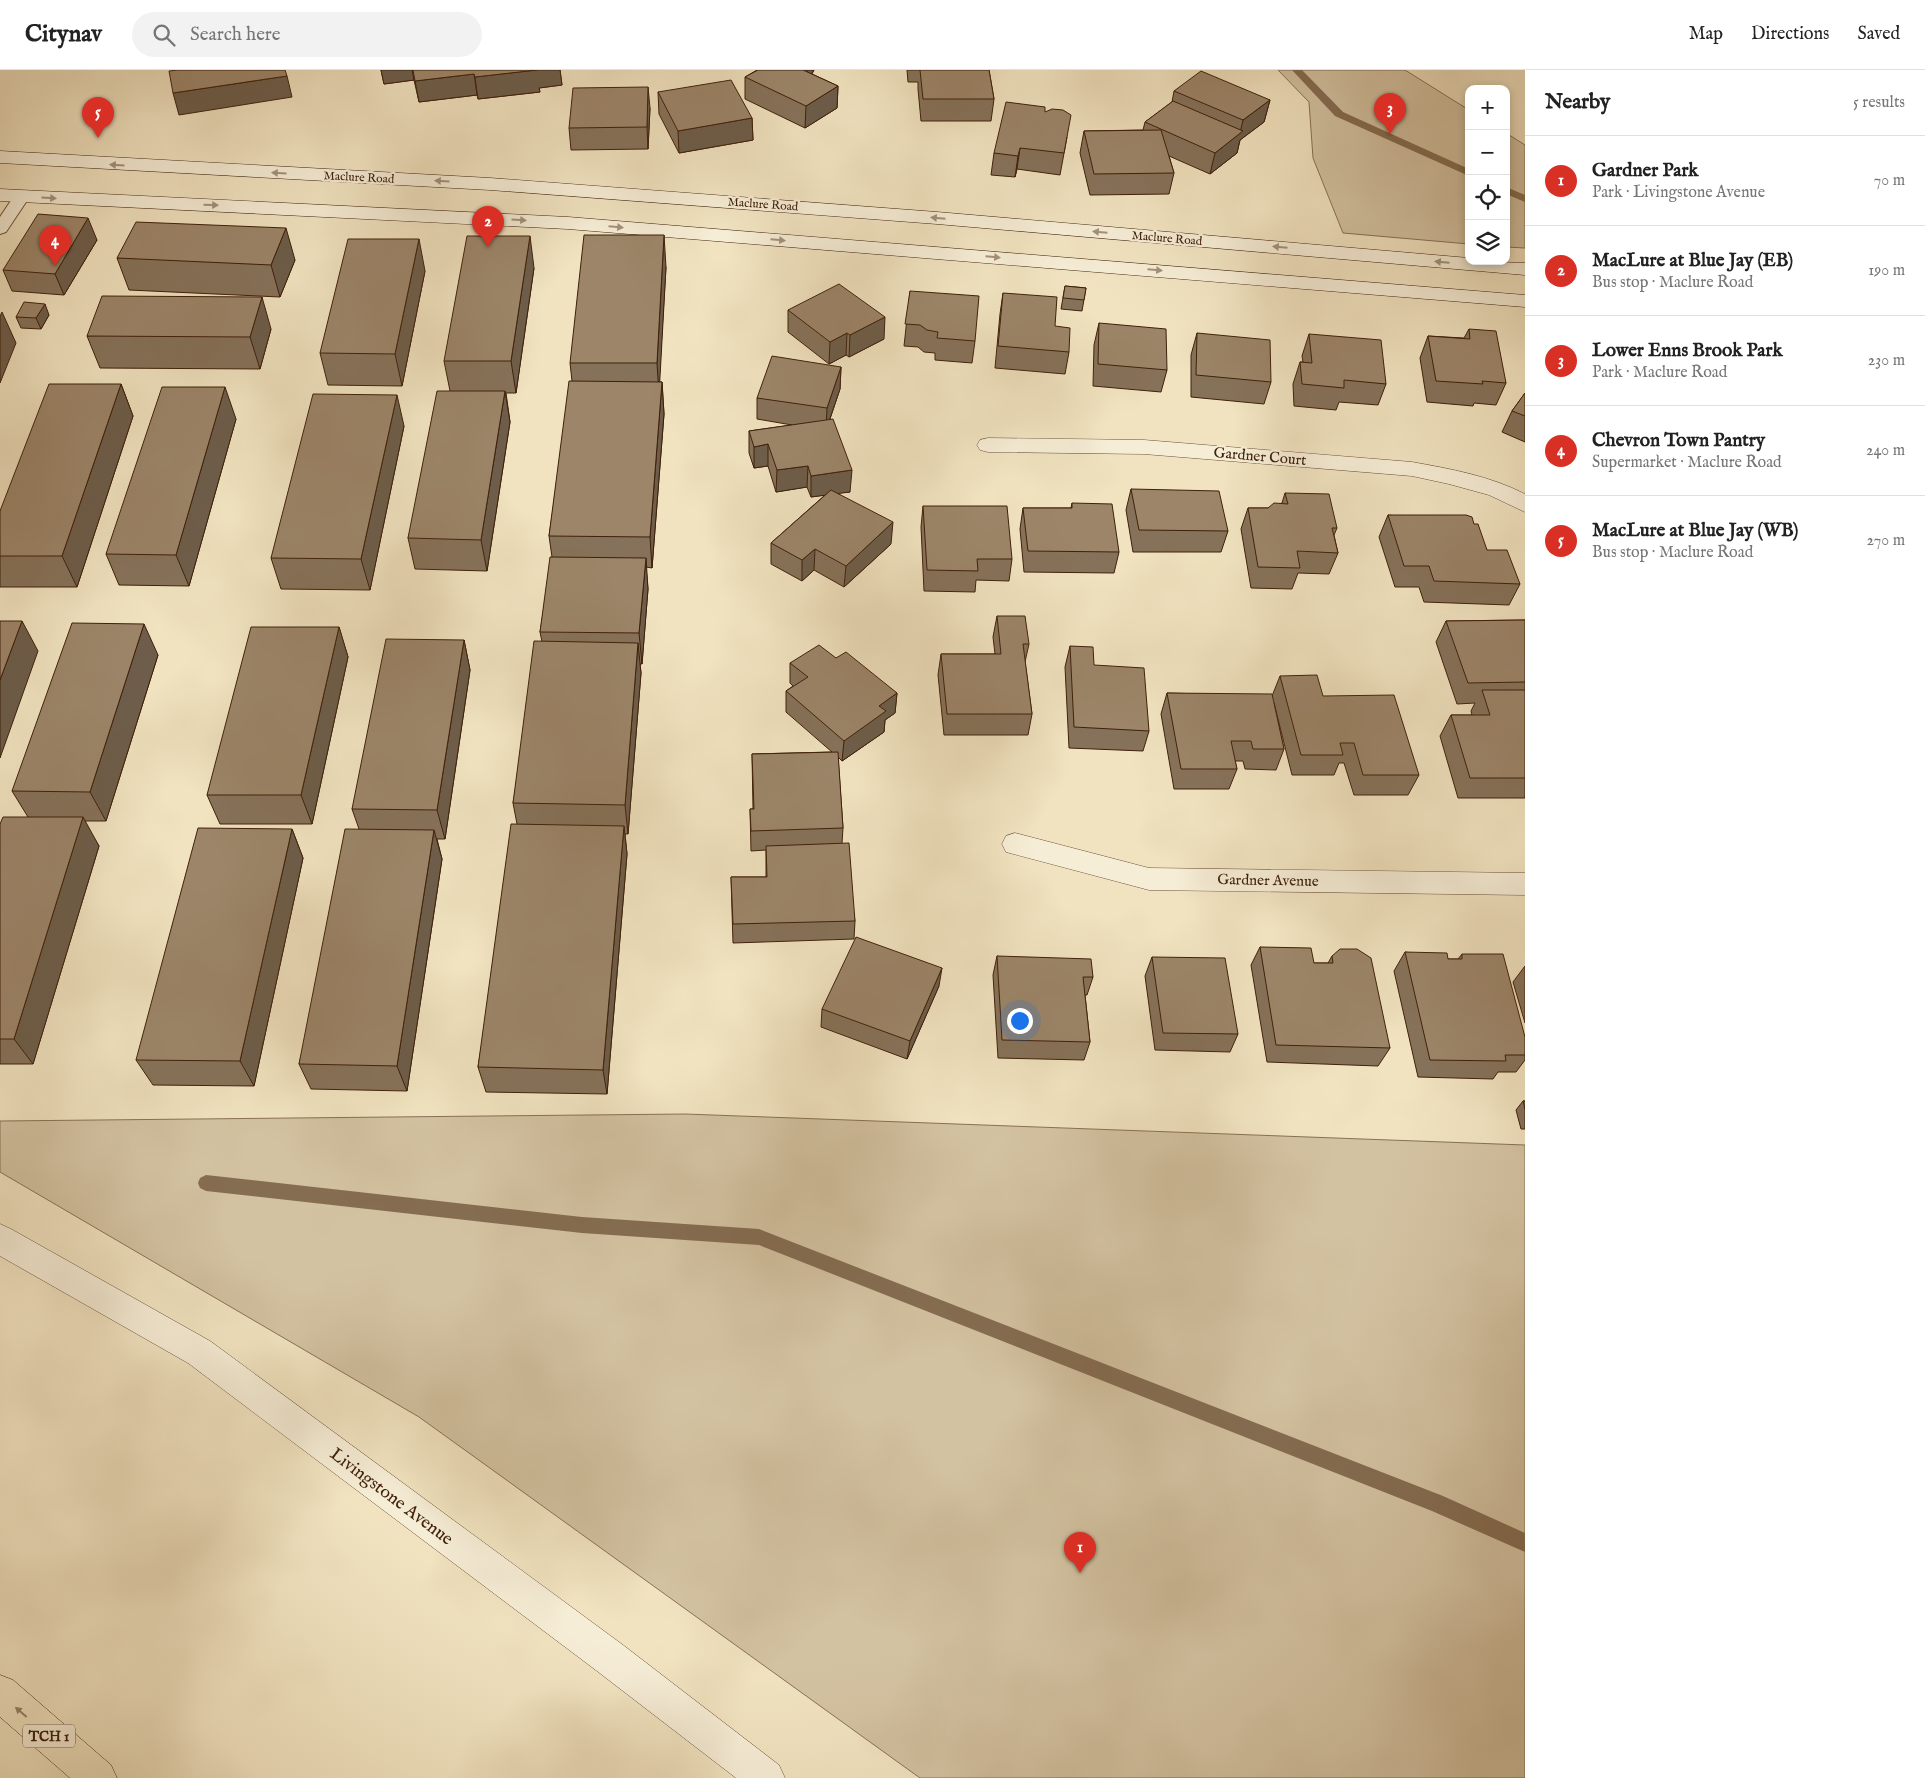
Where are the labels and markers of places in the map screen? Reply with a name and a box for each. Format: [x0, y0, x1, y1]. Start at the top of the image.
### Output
pin: 3 [1374, 93, 1406, 134]
pin: 5 [82, 97, 114, 138]
pin: 2 [472, 206, 504, 247]
pin: 4 [39, 225, 71, 266]
pin: 1 [1064, 1532, 1096, 1573]

